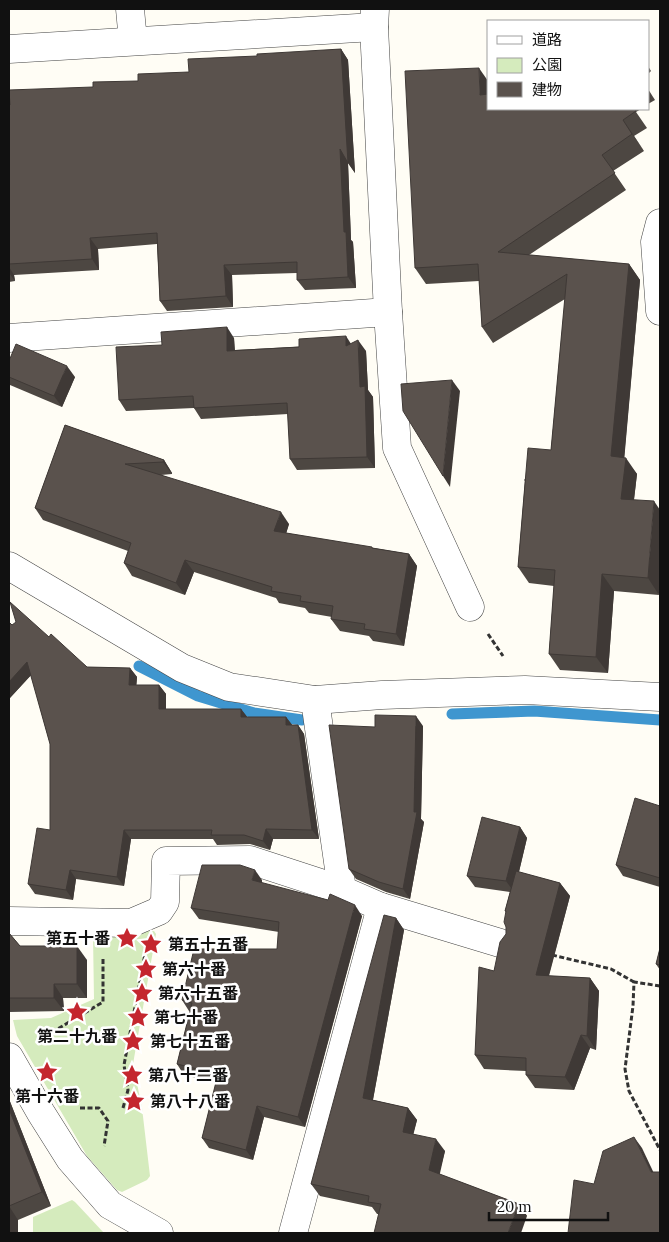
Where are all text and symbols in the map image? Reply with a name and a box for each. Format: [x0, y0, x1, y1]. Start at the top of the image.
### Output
legend [487, 20, 649, 110]
text: 道路 [532, 30, 562, 49]
text: 公園 [532, 55, 562, 74]
text: 建物 [532, 80, 562, 99]
place icon: 第五十番 [114, 925, 140, 951]
place label: 第五十番 [46, 928, 110, 948]
place icon: 第五十五番 [138, 931, 164, 957]
place label: 第五十五番 [168, 934, 248, 954]
place icon: 第六十番 [133, 956, 159, 982]
place label: 第六十番 [162, 959, 226, 979]
place icon: 第六十五番 [129, 980, 155, 1006]
place label: 第六十五番 [158, 983, 238, 1003]
place icon: 第二十九番 [64, 999, 90, 1025]
place icon: 第七十番 [125, 1004, 151, 1030]
place label: 第七十番 [154, 1007, 218, 1027]
place label: 第二十九番 [37, 1026, 117, 1046]
place icon: 第七十五番 [120, 1028, 146, 1054]
place label: 第七十五番 [150, 1031, 230, 1051]
place icon: 第十六番 [34, 1059, 60, 1085]
place icon: 第八十二番 [119, 1062, 145, 1088]
place label: 第八十二番 [148, 1065, 228, 1085]
place label: 第十六番 [15, 1086, 79, 1106]
place icon: 第八十八番 [121, 1088, 147, 1114]
place label: 第八十八番 [150, 1091, 230, 1111]
scale bar [489, 1190, 608, 1222]
text: 20 m [497, 1197, 532, 1216]

